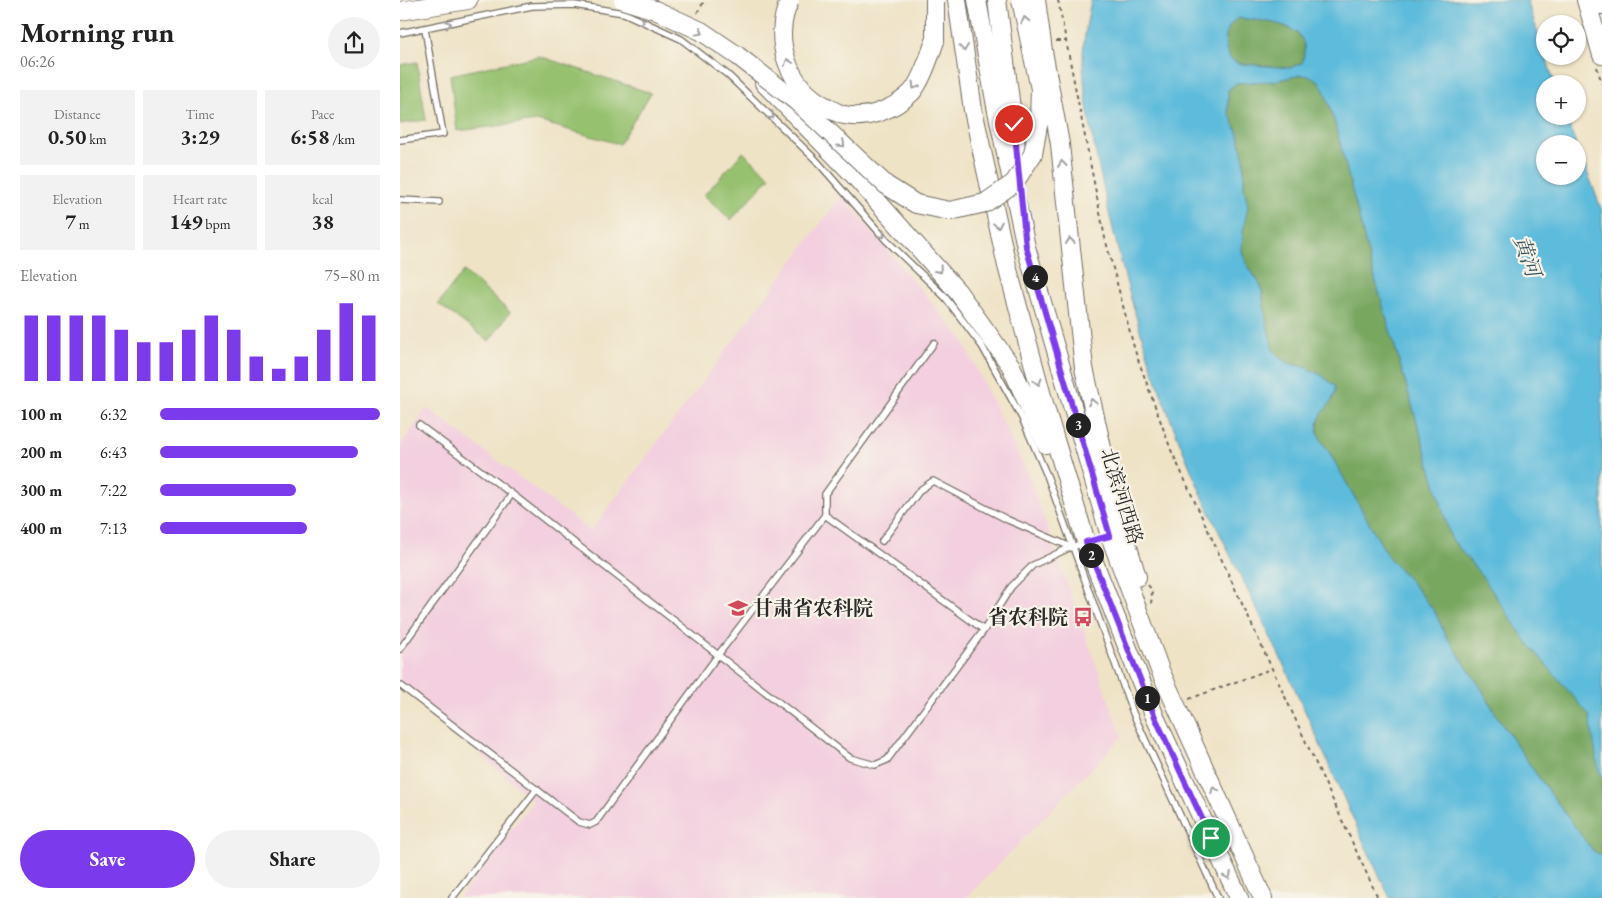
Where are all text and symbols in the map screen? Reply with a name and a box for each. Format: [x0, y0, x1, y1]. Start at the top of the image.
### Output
text: Morning run [20, 14, 174, 50]
one-way arrow [636, 14, 645, 25]
one-way arrow [1020, 15, 1031, 24]
map controls [1536, 15, 1586, 185]
button: locate [1536, 15, 1586, 65]
button: share [328, 17, 380, 69]
one-way arrow [443, 19, 452, 30]
one-way arrow [695, 26, 704, 36]
one-way arrow [958, 45, 969, 53]
text: 06:26 [20, 51, 55, 72]
one-way arrow [783, 58, 793, 67]
button: + [1536, 75, 1586, 125]
one-way arrow [912, 80, 922, 89]
pin [993, 103, 1035, 145]
text: Distance [54, 105, 101, 123]
text: Time [185, 105, 215, 123]
text: Pace [311, 105, 334, 123]
one-way arrow [765, 110, 774, 119]
icon: check [1000, 110, 1028, 138]
text: 0.50 [48, 123, 86, 150]
text: 3:29 [180, 123, 220, 150]
text: 6:58 [290, 123, 329, 150]
text: km [86, 130, 107, 148]
text: /km [329, 130, 355, 148]
button: − [1536, 135, 1586, 185]
one-way arrow [836, 138, 845, 147]
one-way arrow [1057, 160, 1068, 168]
text: Elevation [52, 190, 103, 208]
text: Heart rate [173, 190, 227, 208]
text: kcal [312, 190, 333, 208]
text: 7 [65, 208, 76, 235]
text: 149 [169, 208, 203, 235]
text: 38 [312, 208, 334, 235]
text: m [76, 215, 90, 233]
text: bpm [203, 215, 231, 233]
one-way arrow [992, 220, 1003, 229]
one-way arrow [876, 229, 885, 238]
water label: 黄河 [1508, 232, 1548, 284]
one-way arrow [1065, 237, 1076, 245]
pin: 4 [1022, 264, 1048, 290]
text: Elevation [20, 265, 78, 286]
text: 75–80 m [325, 265, 380, 286]
one-way arrow [933, 265, 942, 274]
text: 4 [1032, 268, 1039, 286]
one-way arrow [1032, 378, 1043, 387]
one-way arrow [1087, 398, 1098, 407]
text: 100 m [20, 404, 62, 425]
text: 6:32 [100, 404, 127, 425]
pin: 3 [1066, 412, 1090, 438]
text: 3 [1075, 416, 1082, 434]
text: 200 m [20, 442, 62, 463]
text: 6:43 [100, 442, 127, 463]
street label: 北滨河西路 [1095, 444, 1149, 548]
text: 300 m [20, 480, 62, 501]
text: 7:22 [100, 480, 127, 501]
text: 400 m [20, 518, 62, 539]
text: 7:13 [100, 518, 127, 539]
pin: 2 [1078, 542, 1104, 568]
text: 2 [1088, 546, 1095, 564]
place label: 甘肃省农科院 [753, 595, 873, 621]
school or university icon: 甘肃省农科院 [727, 597, 749, 619]
place label: 省农科院 [988, 604, 1068, 630]
bus stop icon: 省农科院 [1072, 606, 1094, 628]
pin: 1 [1134, 686, 1160, 710]
text: 1 [1144, 689, 1151, 707]
one-way arrow [1209, 786, 1220, 795]
pin [1190, 817, 1232, 859]
icon: arrive [1197, 824, 1225, 852]
button: Save [20, 830, 195, 888]
button: Share [205, 830, 380, 888]
one-way arrow [1222, 871, 1233, 880]

